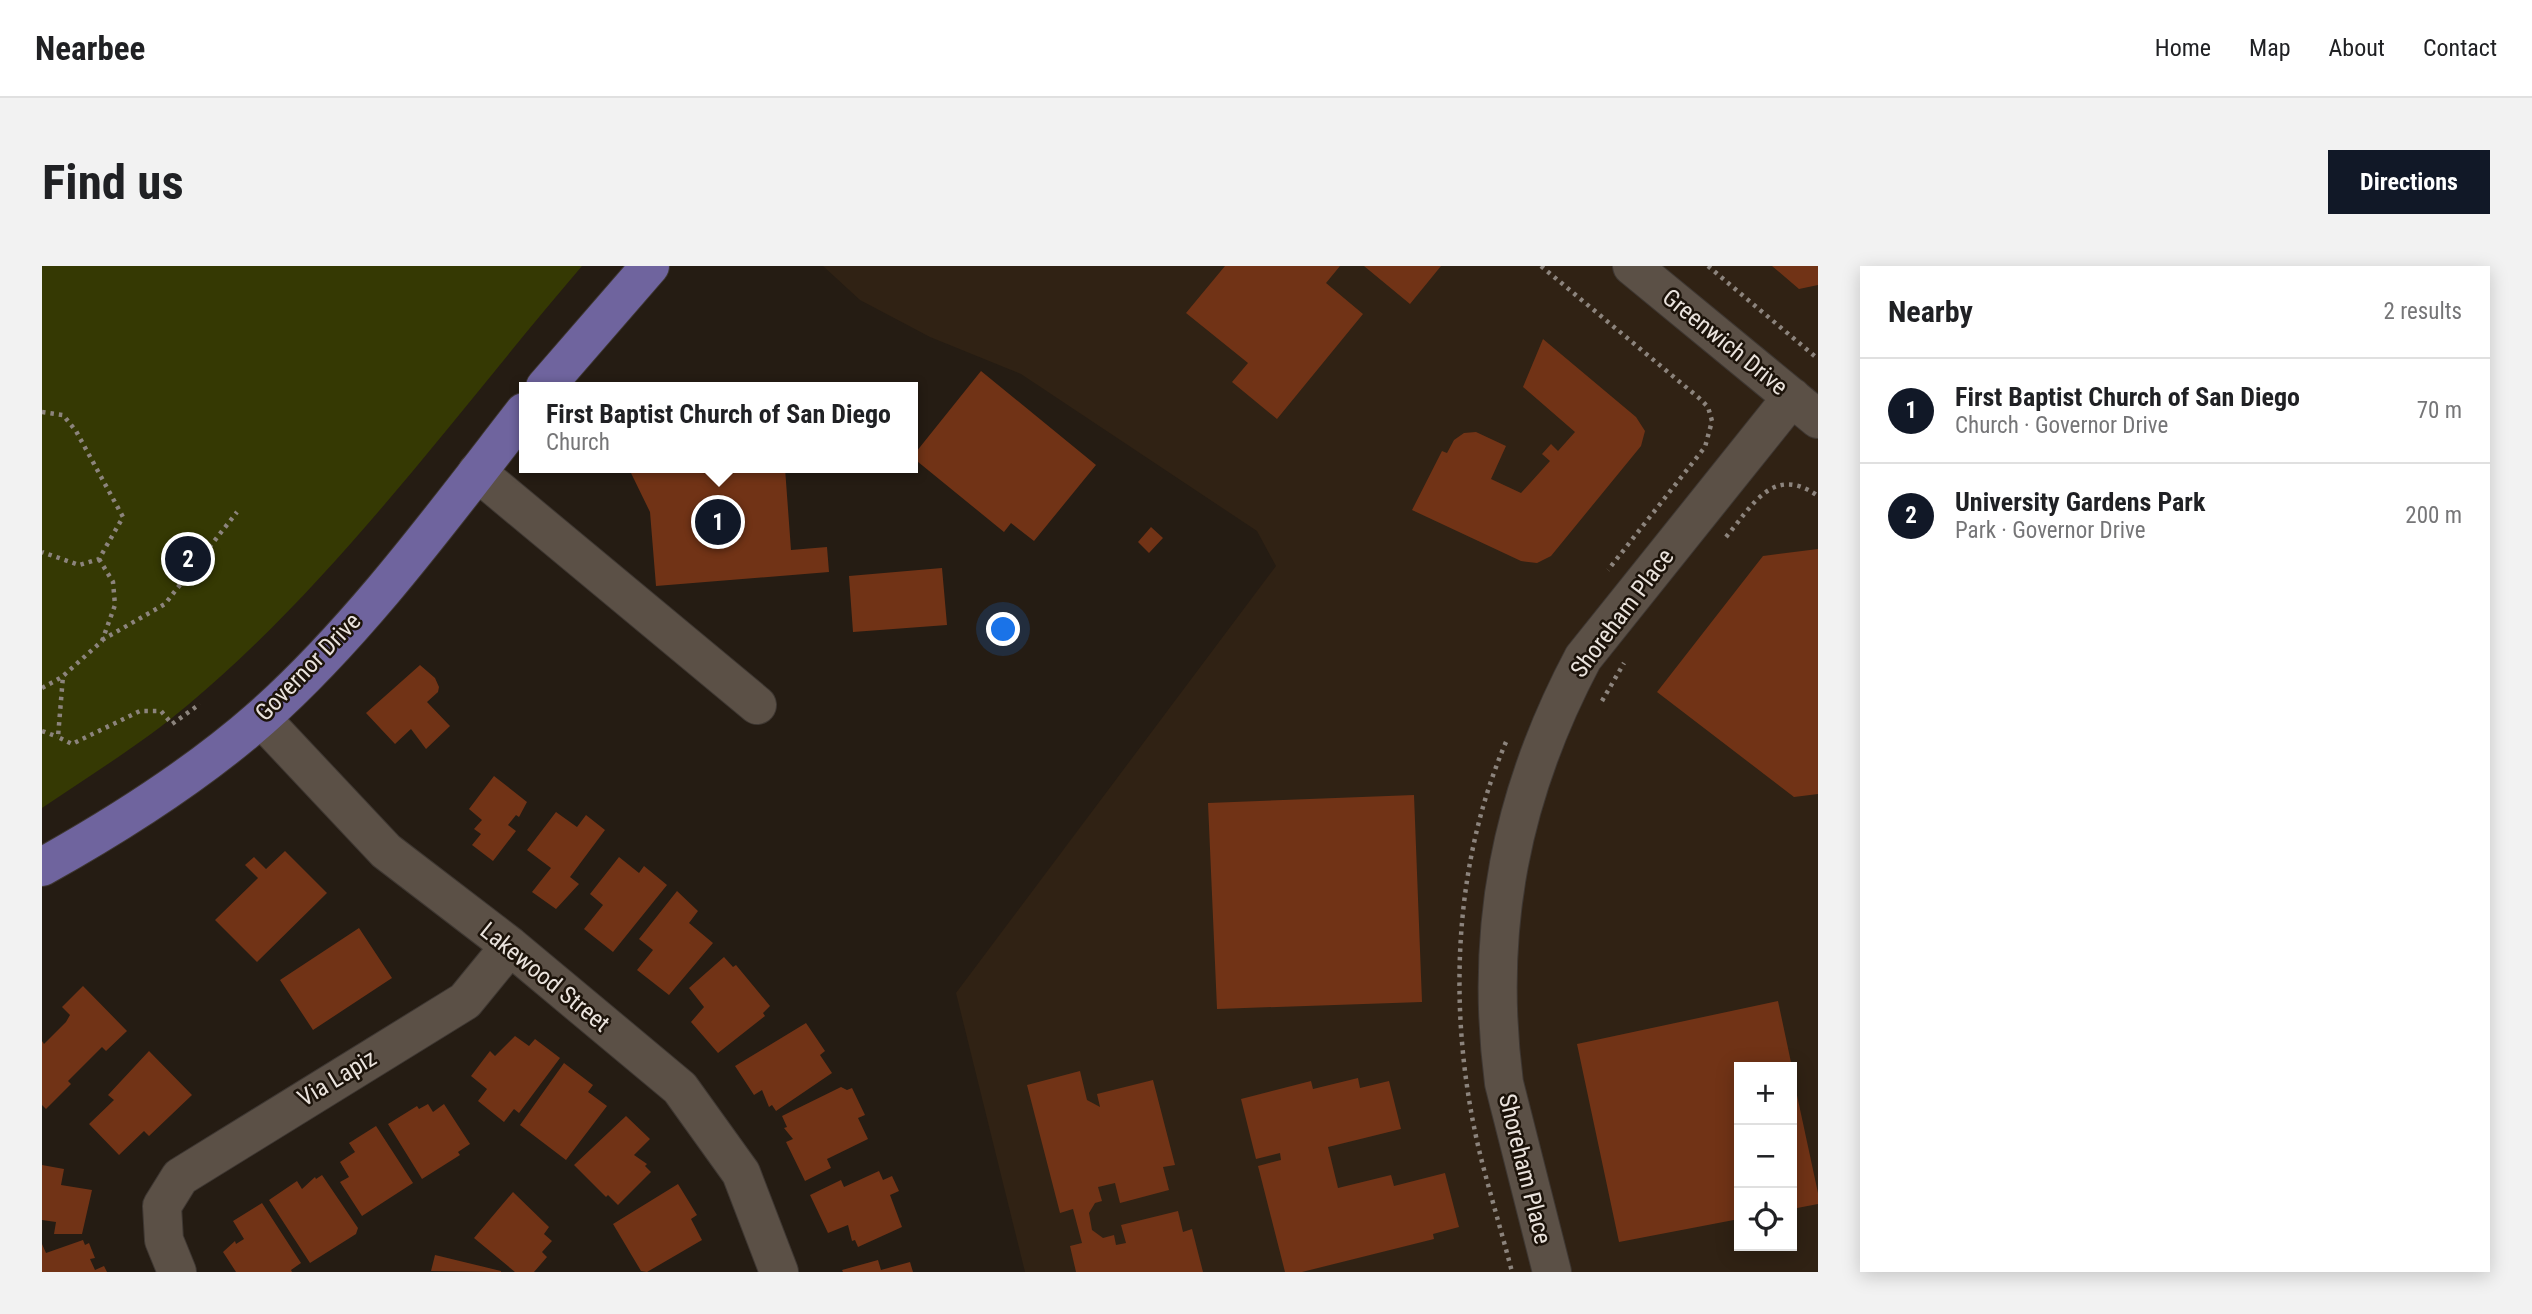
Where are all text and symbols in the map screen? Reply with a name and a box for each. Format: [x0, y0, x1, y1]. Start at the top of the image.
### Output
text: Nearbee [35, 29, 145, 68]
text: Home [2155, 34, 2211, 62]
text: Map [2249, 34, 2291, 62]
text: About [2329, 34, 2385, 62]
text: Contact [2423, 34, 2497, 62]
button: Directions [2328, 150, 2490, 214]
text: Find us [42, 154, 184, 211]
street label: Greenwich Drive [1657, 283, 1793, 401]
text: Nearby [1888, 294, 1973, 329]
text: 2 results [2384, 298, 2462, 325]
popup [519, 382, 918, 473]
text: First Baptist Church of San Diego [1955, 382, 2300, 412]
text: 1 [1905, 397, 1917, 424]
text: 70 m [2417, 397, 2462, 424]
text: First Baptist Church of San Diego [546, 399, 891, 429]
text: Church · Governor Drive [1955, 412, 2168, 439]
text: Church [546, 429, 610, 456]
text: University Gardens Park [1955, 487, 2205, 517]
pin: 1 [695, 496, 741, 548]
text: 2 [1905, 502, 1917, 529]
text: 200 m [2405, 502, 2462, 529]
text: Park · Governor Drive [1955, 517, 2145, 544]
pin: 2 [165, 533, 211, 585]
street label: Shoreham Place [1565, 543, 1679, 683]
street label: Governor Drive [250, 607, 366, 727]
your location [986, 612, 1020, 646]
street label: Lakewood Street [475, 916, 615, 1038]
street label: Via Lapiz [293, 1044, 381, 1112]
map controls [1734, 1062, 1797, 1251]
button: + [1734, 1062, 1797, 1125]
street label: Shoreham Place [1493, 1091, 1557, 1247]
button: − [1734, 1125, 1797, 1188]
button: locate [1734, 1188, 1797, 1251]

